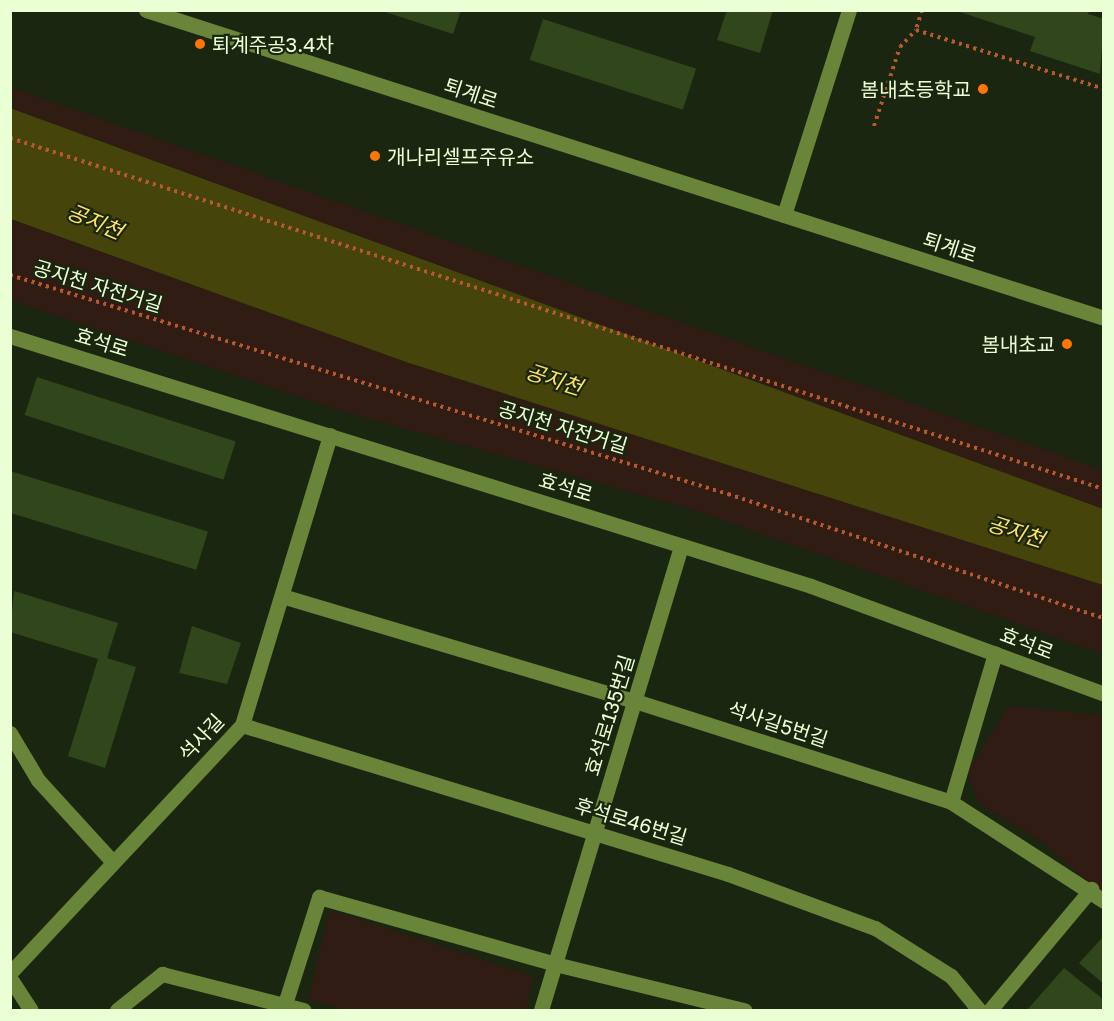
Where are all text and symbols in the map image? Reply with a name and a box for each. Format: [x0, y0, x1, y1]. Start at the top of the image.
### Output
place label: 퇴계주공3.4차 [212, 32, 334, 56]
marker: 퇴계주공3.4차 [193, 37, 207, 51]
street label: 퇴계로 [441, 73, 501, 113]
place label: 봄내초등학교 [861, 77, 971, 101]
marker: 봄내초등학교 [976, 82, 990, 96]
place label: 개나리셀프주유소 [387, 144, 534, 168]
marker: 개나리셀프주유소 [368, 149, 382, 163]
water label: 공지천 [63, 198, 127, 244]
street label: 퇴계로 [920, 227, 980, 267]
street label: 공지천 자전거길 [31, 255, 165, 317]
street label: 효석로 [72, 322, 132, 362]
place label: 봄내초교 [981, 332, 1055, 356]
marker: 봄내초교 [1060, 337, 1074, 351]
water label: 공지천 [523, 358, 585, 400]
street label: 공지천 자전거길 [496, 396, 630, 458]
street label: 효석로 [536, 467, 596, 507]
water label: 공지천 [985, 510, 1047, 552]
street label: 효석로 [997, 622, 1057, 664]
street label: 효석로135번길 [579, 652, 639, 778]
street label: 석사길5번길 [725, 697, 831, 751]
street label: 석사길 [173, 709, 229, 765]
street label: 후석로46번길 [572, 793, 690, 849]

